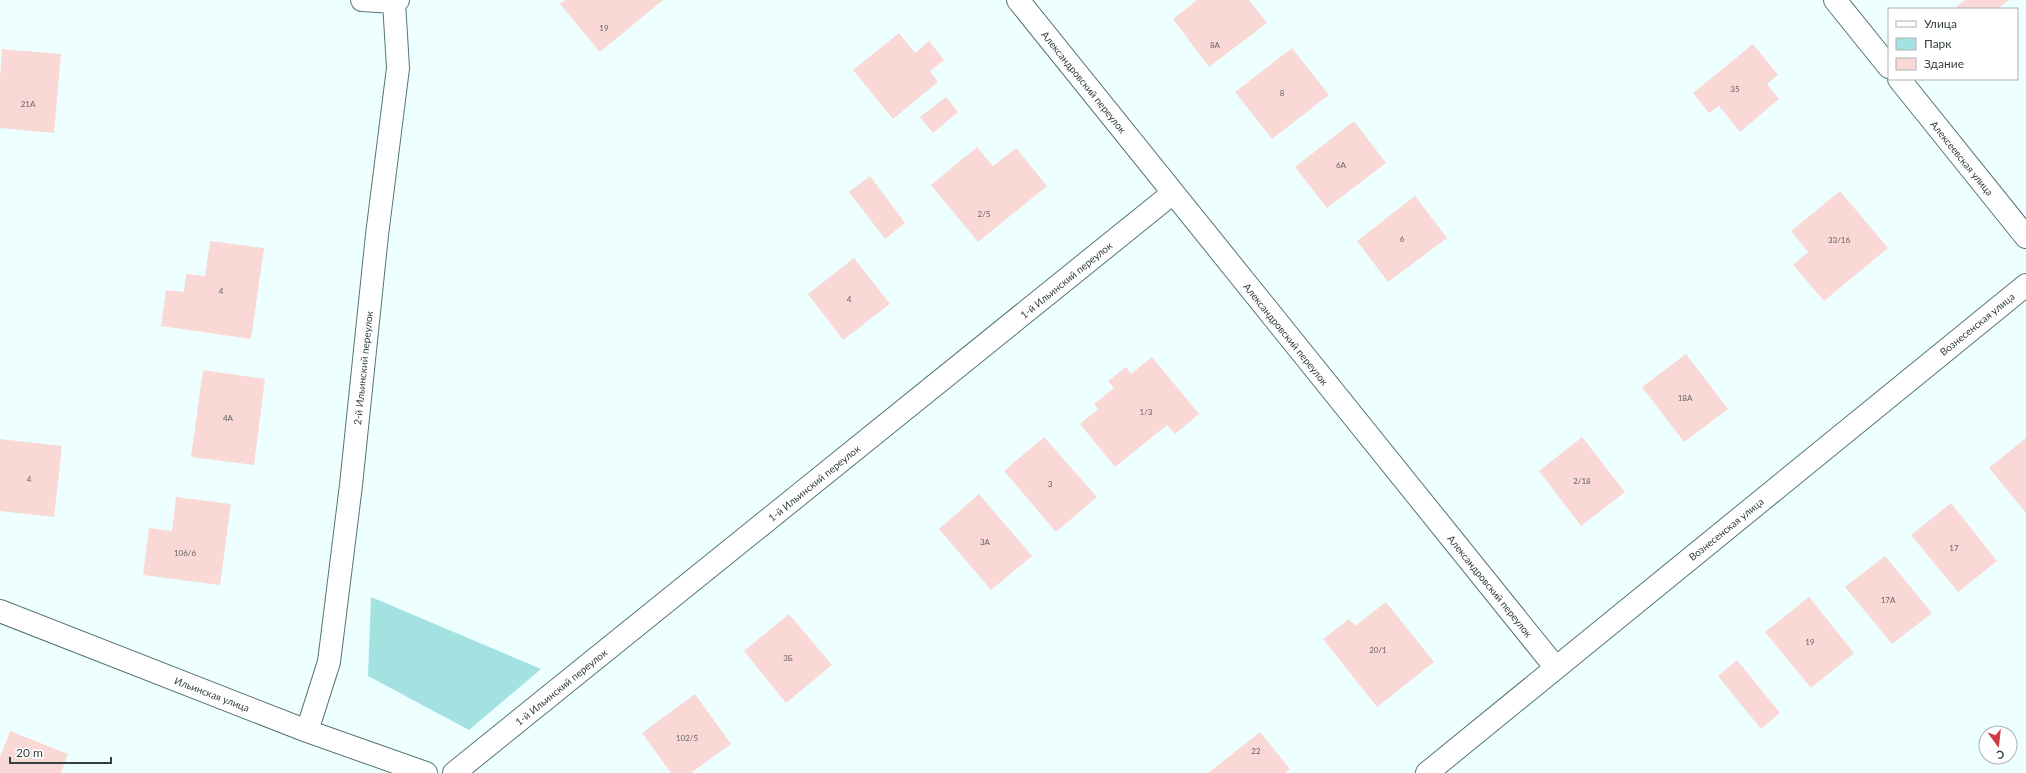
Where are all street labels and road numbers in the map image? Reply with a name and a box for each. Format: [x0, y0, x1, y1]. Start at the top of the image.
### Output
street label: Александровский переулок [1039, 29, 1129, 136]
street label: Алексеевская улица [1928, 118, 1996, 198]
street label: 1-й Ильинский переулок [1018, 239, 1115, 321]
street label: Александровский переулок [1241, 281, 1331, 388]
street label: Вознесенская улица [1937, 290, 2017, 358]
street label: 2-й Ильинский переулок [351, 310, 375, 426]
street label: 1-й Ильинский переулок [766, 442, 863, 524]
street label: Вознесенская улица [1686, 495, 1766, 563]
street label: Александровский переулок [1445, 533, 1535, 640]
street label: 1-й Ильинский переулок [513, 646, 610, 728]
street label: Ильинская улица [173, 674, 251, 714]

